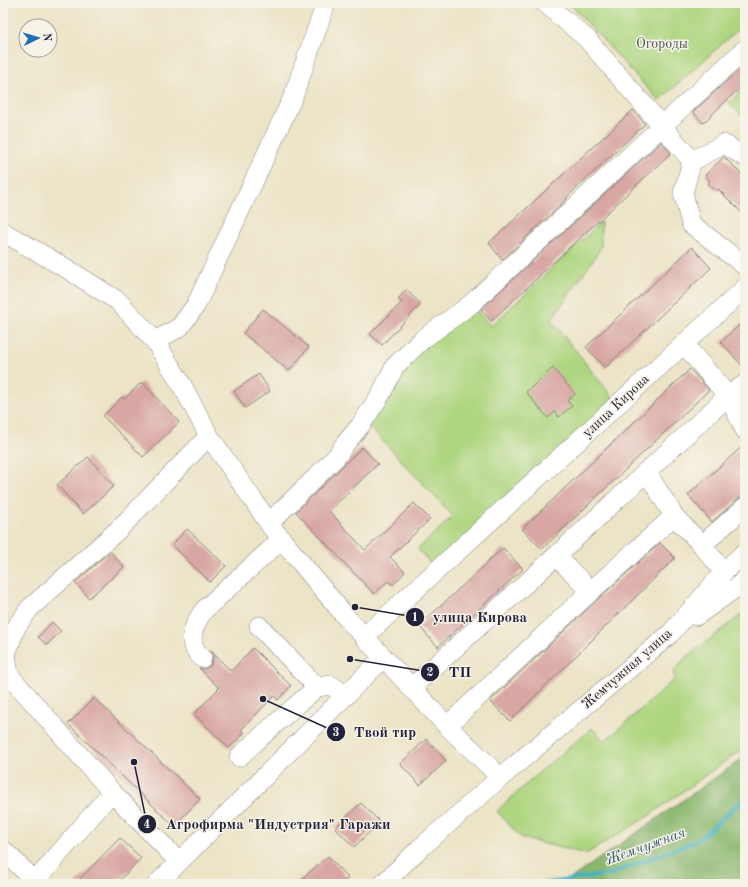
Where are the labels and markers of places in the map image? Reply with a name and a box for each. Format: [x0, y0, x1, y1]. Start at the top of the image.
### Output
callout: улица Кирова [405, 603, 535, 630]
callout: ТП [420, 659, 479, 686]
callout: Твой тир [326, 718, 424, 745]
callout: Агрофирма "Индустрия" Гаражи [137, 810, 398, 837]

